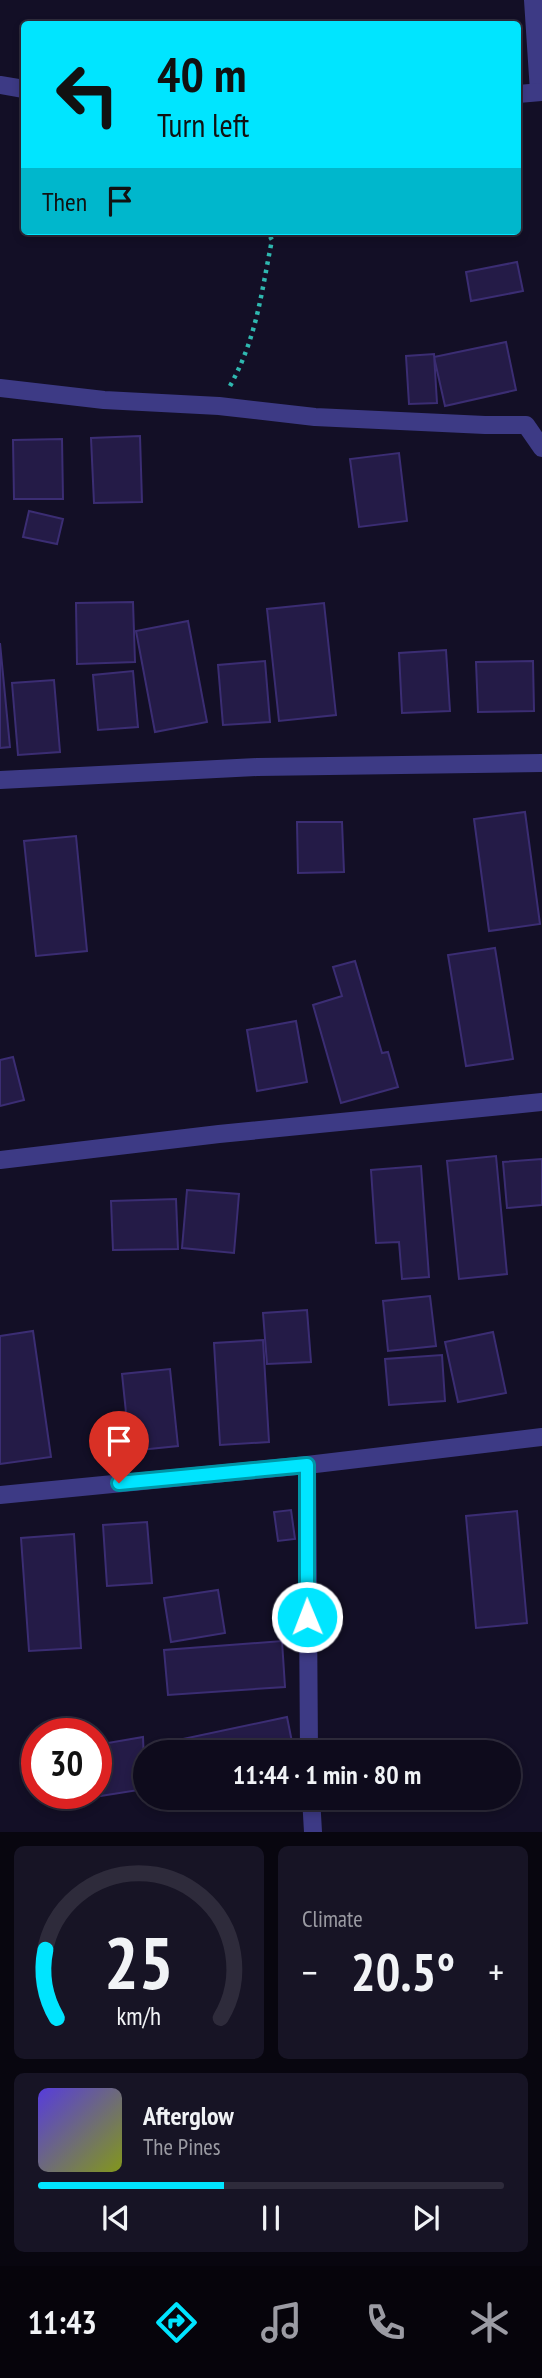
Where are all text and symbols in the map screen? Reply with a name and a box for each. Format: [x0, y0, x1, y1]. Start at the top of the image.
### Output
text: 40 m [157, 42, 246, 106]
icon: left [42, 49, 133, 140]
text: Turn left [157, 104, 249, 146]
icon: arrive [101, 182, 139, 220]
text: Then [42, 185, 87, 218]
pin [89, 1411, 149, 1483]
icon: arrive [100, 1422, 138, 1460]
position arrow [270, 1580, 344, 1654]
speed limit sign: 30 [21, 1718, 112, 1809]
text: 11:44 · 1 min · 80 m [233, 1758, 421, 1791]
text: Climate [302, 1904, 363, 1933]
text: 25 [104, 1915, 174, 2009]
text: 20.5° [351, 1938, 455, 2005]
text: − [302, 1947, 318, 1996]
text: + [488, 1947, 504, 1996]
text: km/h [117, 2000, 161, 2032]
text: Afterglow [143, 2099, 234, 2132]
text: The Pines [143, 2132, 221, 2161]
icon: previous [97, 2199, 135, 2237]
icon: pause [252, 2199, 290, 2237]
icon: next [407, 2199, 445, 2237]
icon: directions [152, 2298, 201, 2347]
icon: music [257, 2298, 306, 2347]
icon: phone [361, 2298, 410, 2347]
icon: climate [465, 2298, 514, 2347]
text: 11:43 [28, 2301, 97, 2343]

